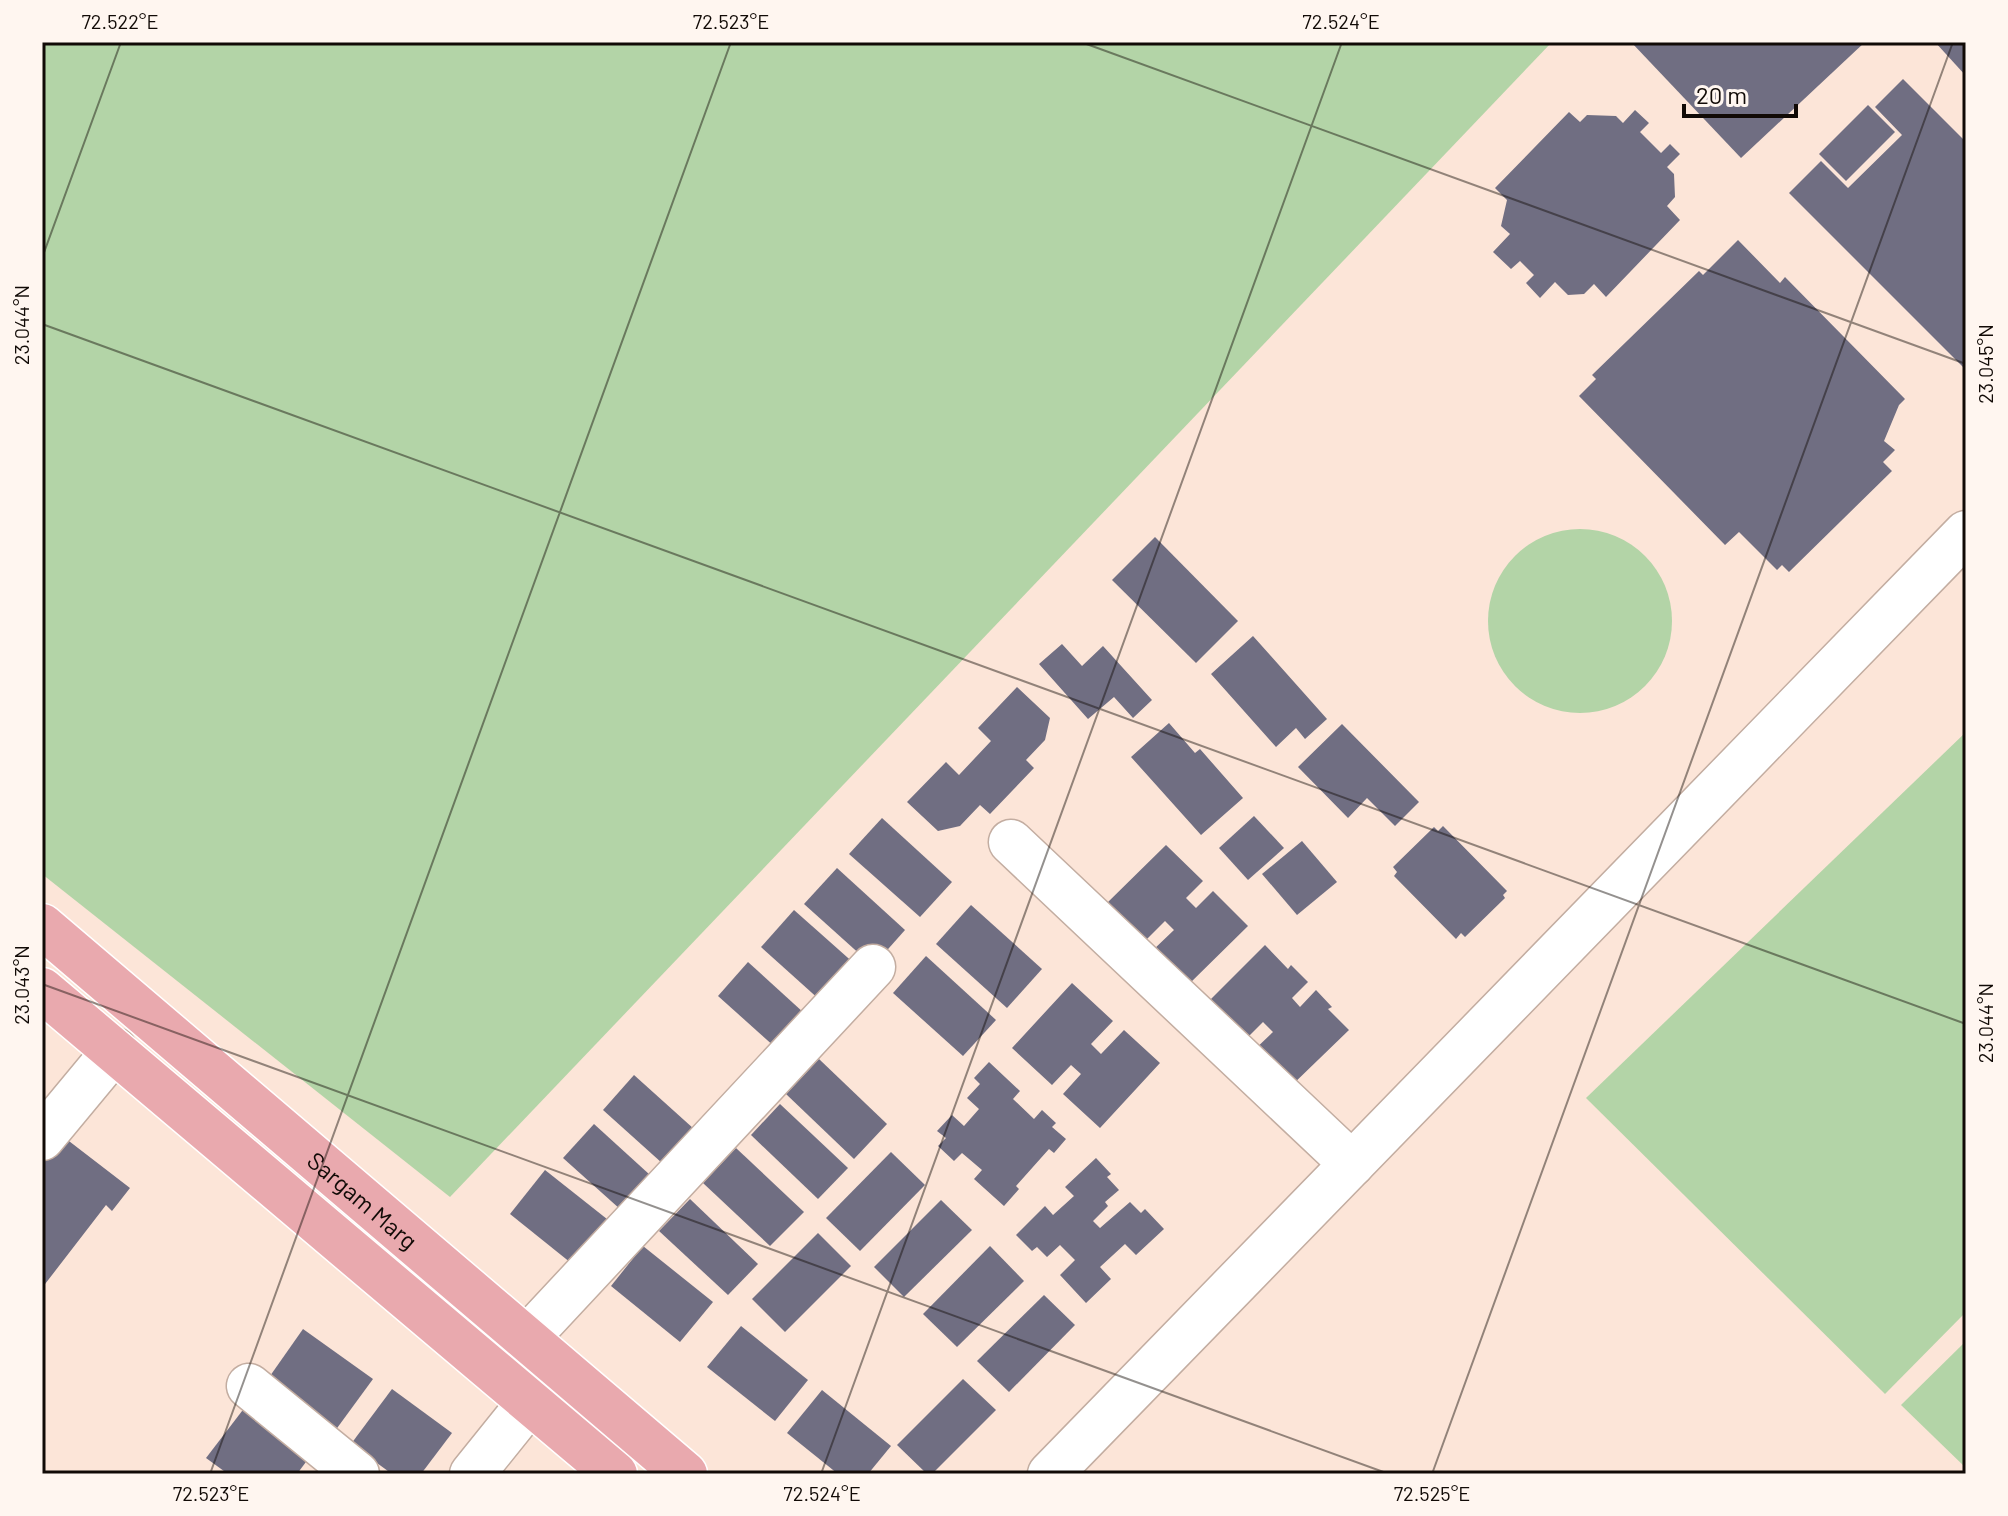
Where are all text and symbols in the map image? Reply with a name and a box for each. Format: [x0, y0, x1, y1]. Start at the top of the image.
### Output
text: 72.522°E [81, 9, 159, 33]
text: 72.523°E [693, 9, 769, 33]
text: 72.524°E [1302, 9, 1380, 33]
scale bar [1684, 68, 1796, 118]
text: 20 m [1696, 80, 1747, 109]
text: 23.044°N [9, 285, 33, 365]
text: 23.045°N [1973, 324, 1997, 404]
text: 23.043°N [9, 945, 33, 1025]
text: 23.044°N [1973, 983, 1997, 1063]
street label: Sargam Marg [302, 1145, 424, 1255]
text: 72.523°E [173, 1481, 249, 1505]
text: 72.524°E [783, 1481, 861, 1505]
text: 72.525°E [1394, 1481, 1470, 1505]

